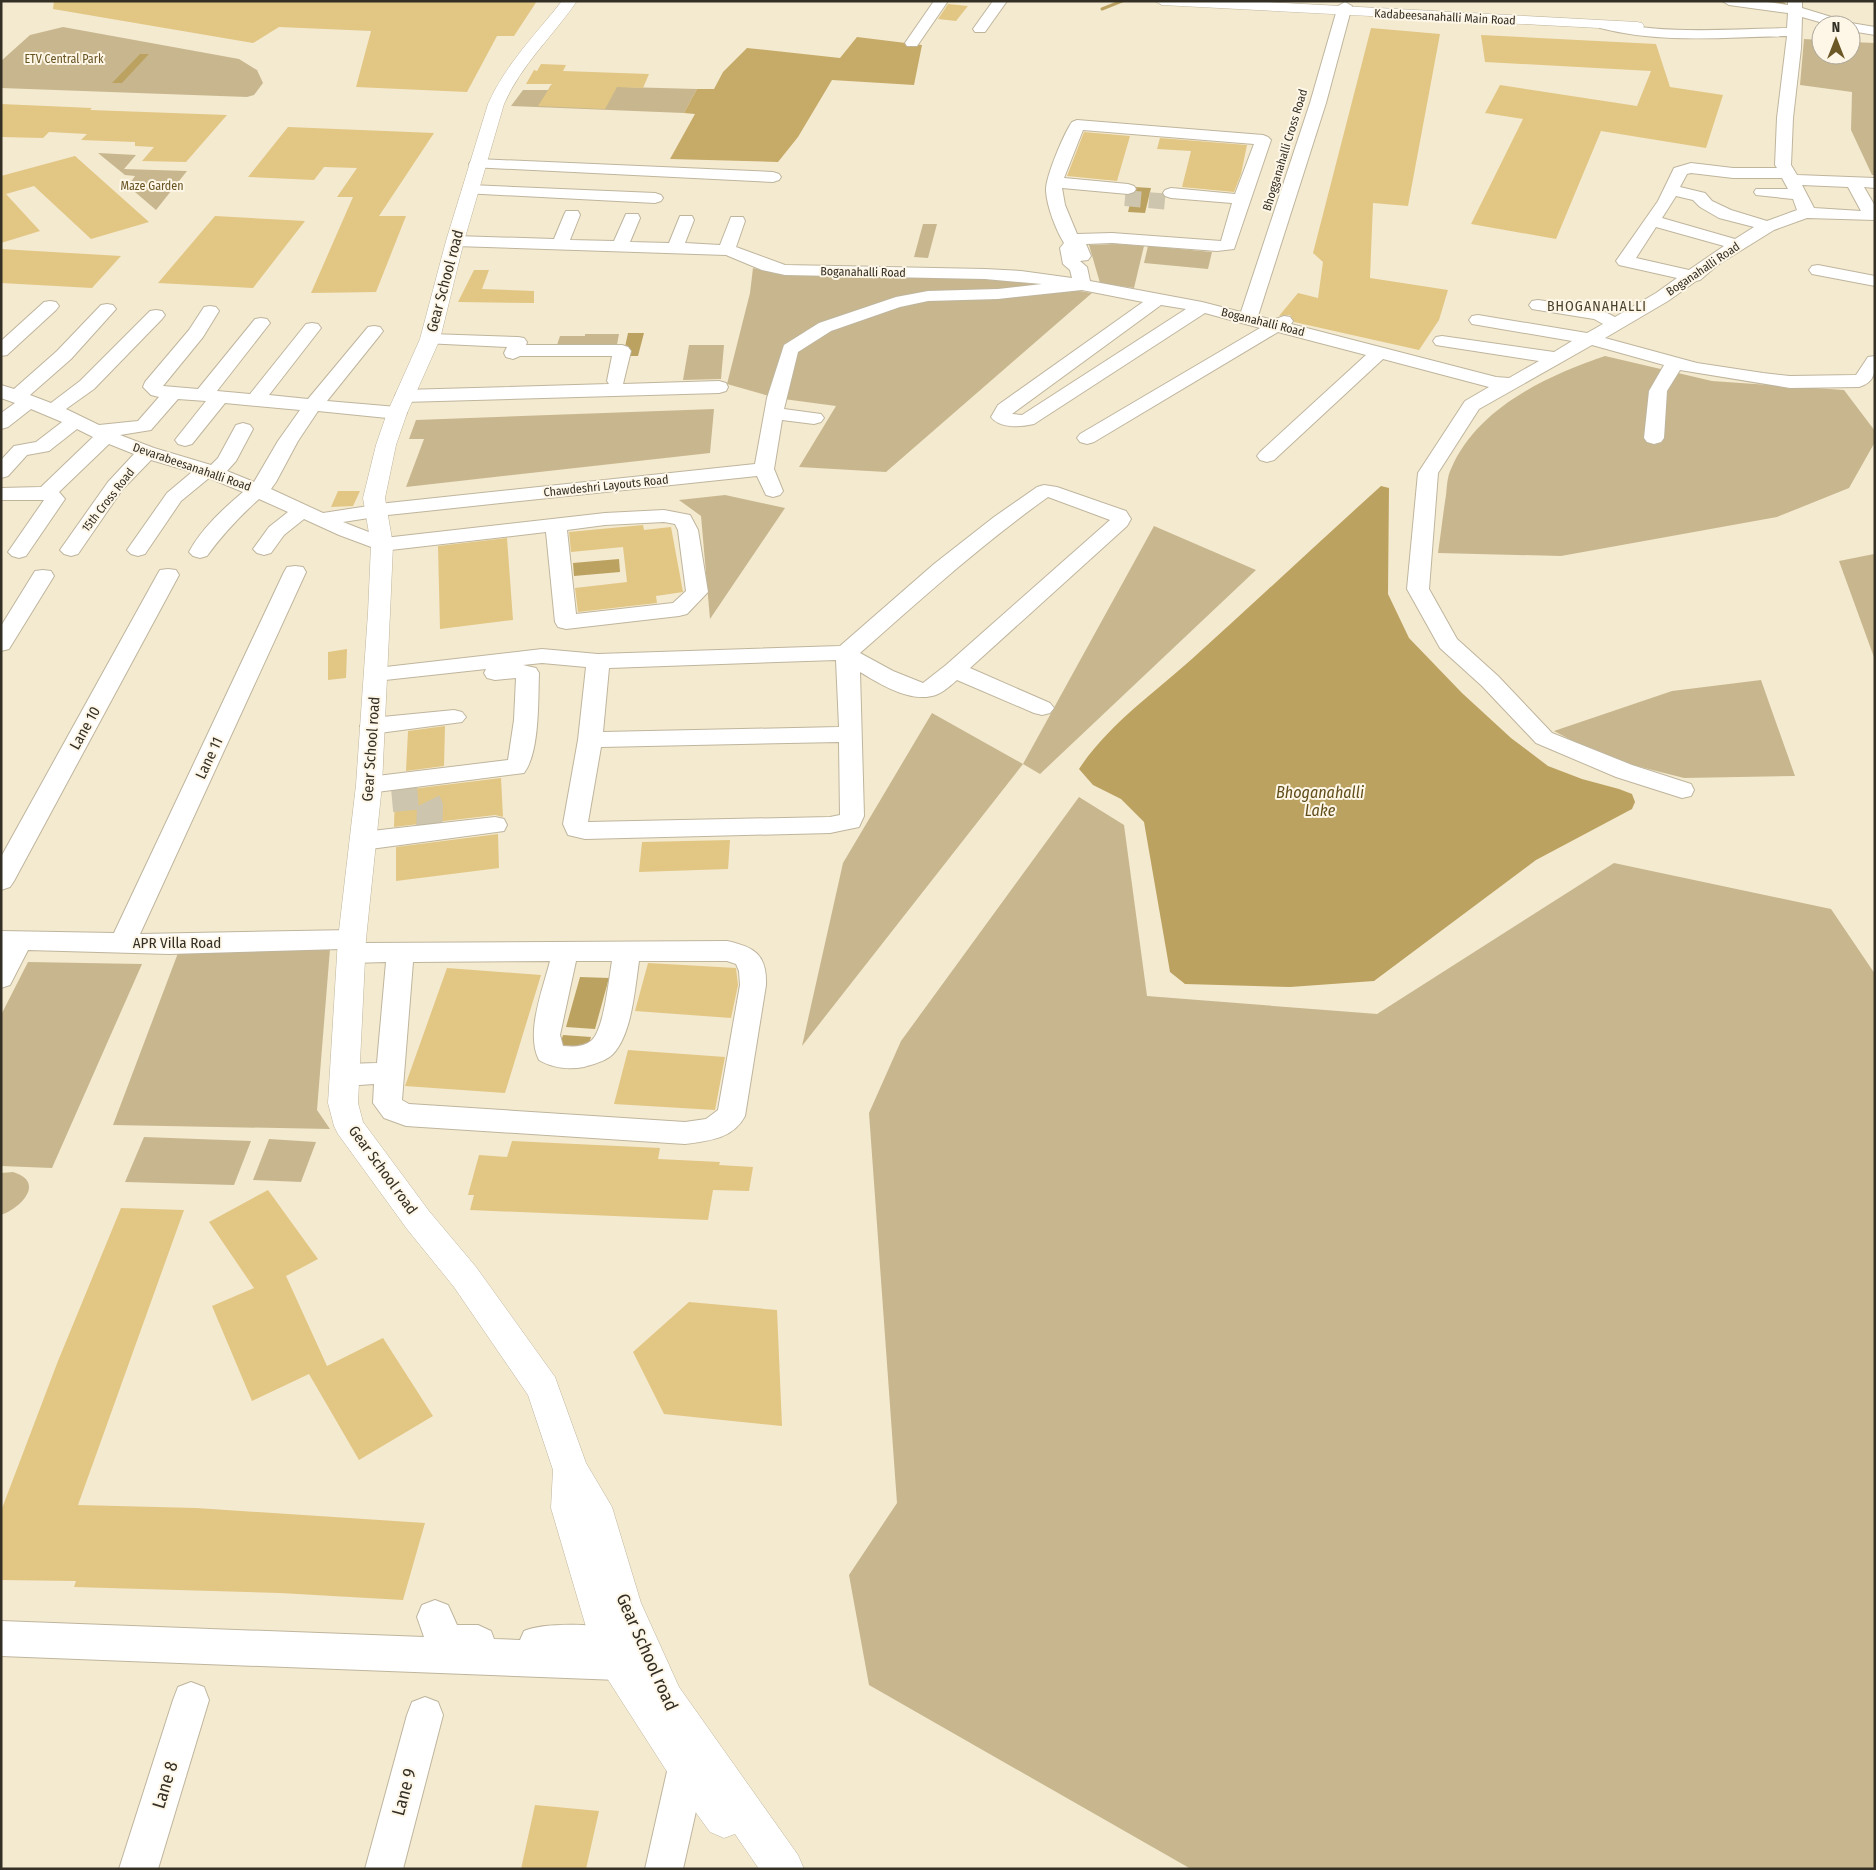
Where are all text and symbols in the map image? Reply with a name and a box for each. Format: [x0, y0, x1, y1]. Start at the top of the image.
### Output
street label: Kadabeesanahalli Main Road [1374, 6, 1516, 28]
north arrow [1811, 15, 1861, 65]
text: N [1832, 19, 1840, 36]
park label: ETV Central Park [24, 52, 104, 66]
street label: Bhogganahalli Cross Road [1260, 87, 1310, 213]
park label: Maze Garden [120, 179, 184, 193]
street label: Gear School road [423, 228, 467, 334]
street label: Boganahalli Road [1664, 239, 1742, 299]
street label: Boganahalli Road [820, 264, 906, 280]
district label: BHOGANAHALLI [1547, 298, 1647, 315]
street label: Boganahalli Road [1220, 305, 1306, 339]
street label: Devarabeesanahalli Road [131, 440, 253, 494]
street label: 15th Cross Road [79, 465, 137, 535]
street label: Chawdeshri Layouts Road [543, 472, 669, 500]
street label: Gear School road [358, 696, 384, 802]
street label: Lane 10 [66, 703, 104, 753]
street label: Lane 11 [191, 734, 227, 782]
water label: Bhoganahalli Lake [1276, 783, 1364, 820]
street label: APR Villa Road [133, 934, 221, 952]
street label: Gear School road [345, 1122, 421, 1218]
street label: Gear School road [611, 1590, 683, 1714]
street label: Lane 8 [147, 1759, 183, 1811]
street label: Lane 9 [387, 1766, 421, 1818]

